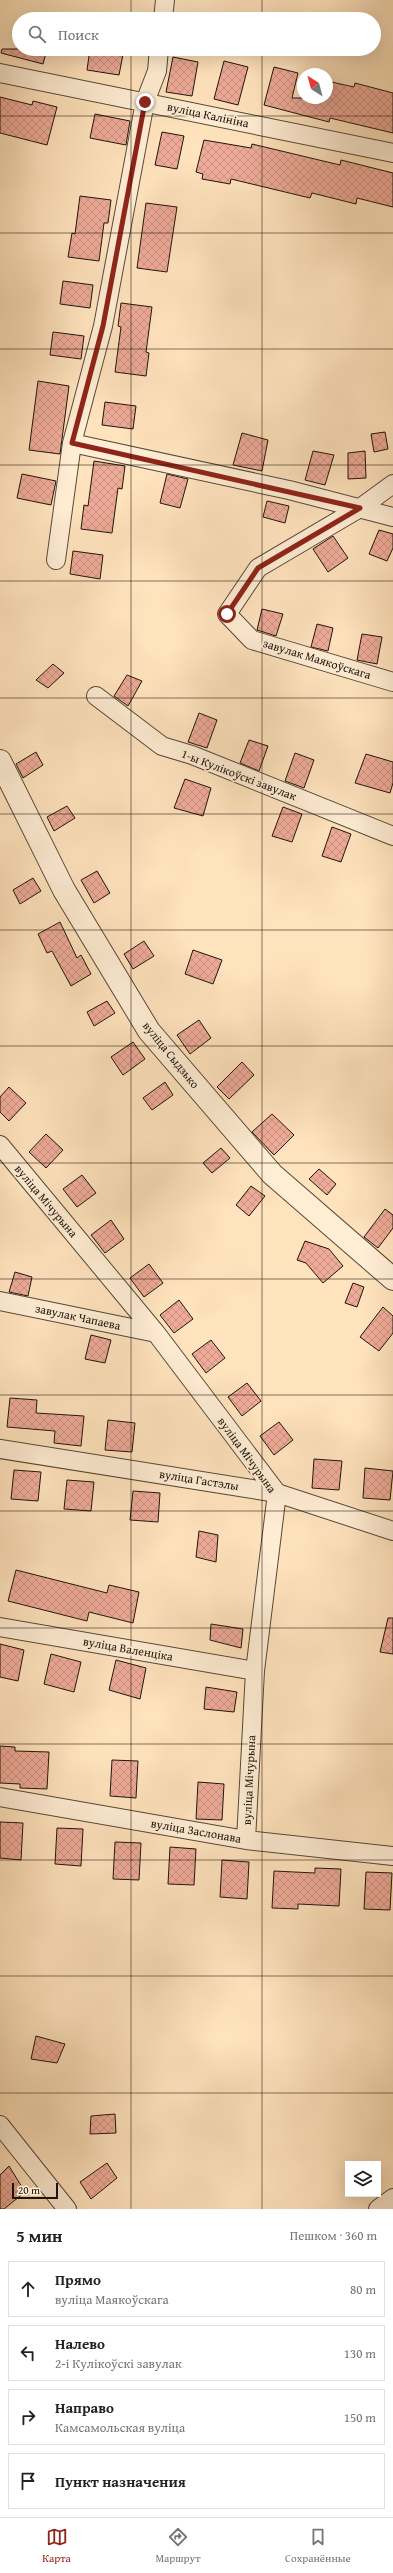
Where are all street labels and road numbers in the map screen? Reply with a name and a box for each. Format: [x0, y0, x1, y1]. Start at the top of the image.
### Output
street label: вуліца Калініна [166, 98, 251, 132]
street label: завулак Маякоўскага [261, 634, 373, 683]
street label: 1-ы Кулікоўскі завулак [179, 745, 300, 805]
street label: вуліца Сыдзько [139, 1018, 204, 1092]
street label: вуліца Мічурына [11, 1161, 82, 1241]
street label: завулак Чапаева [34, 1299, 123, 1334]
street label: вуліца Мічурына [214, 1413, 281, 1496]
street label: вуліца Гастэлы [158, 1465, 241, 1494]
street label: вуліца Валенціка [82, 1632, 175, 1665]
street label: вуліца Мічурына [238, 1734, 259, 1825]
street label: вуліца Заслонава [150, 1814, 243, 1847]

